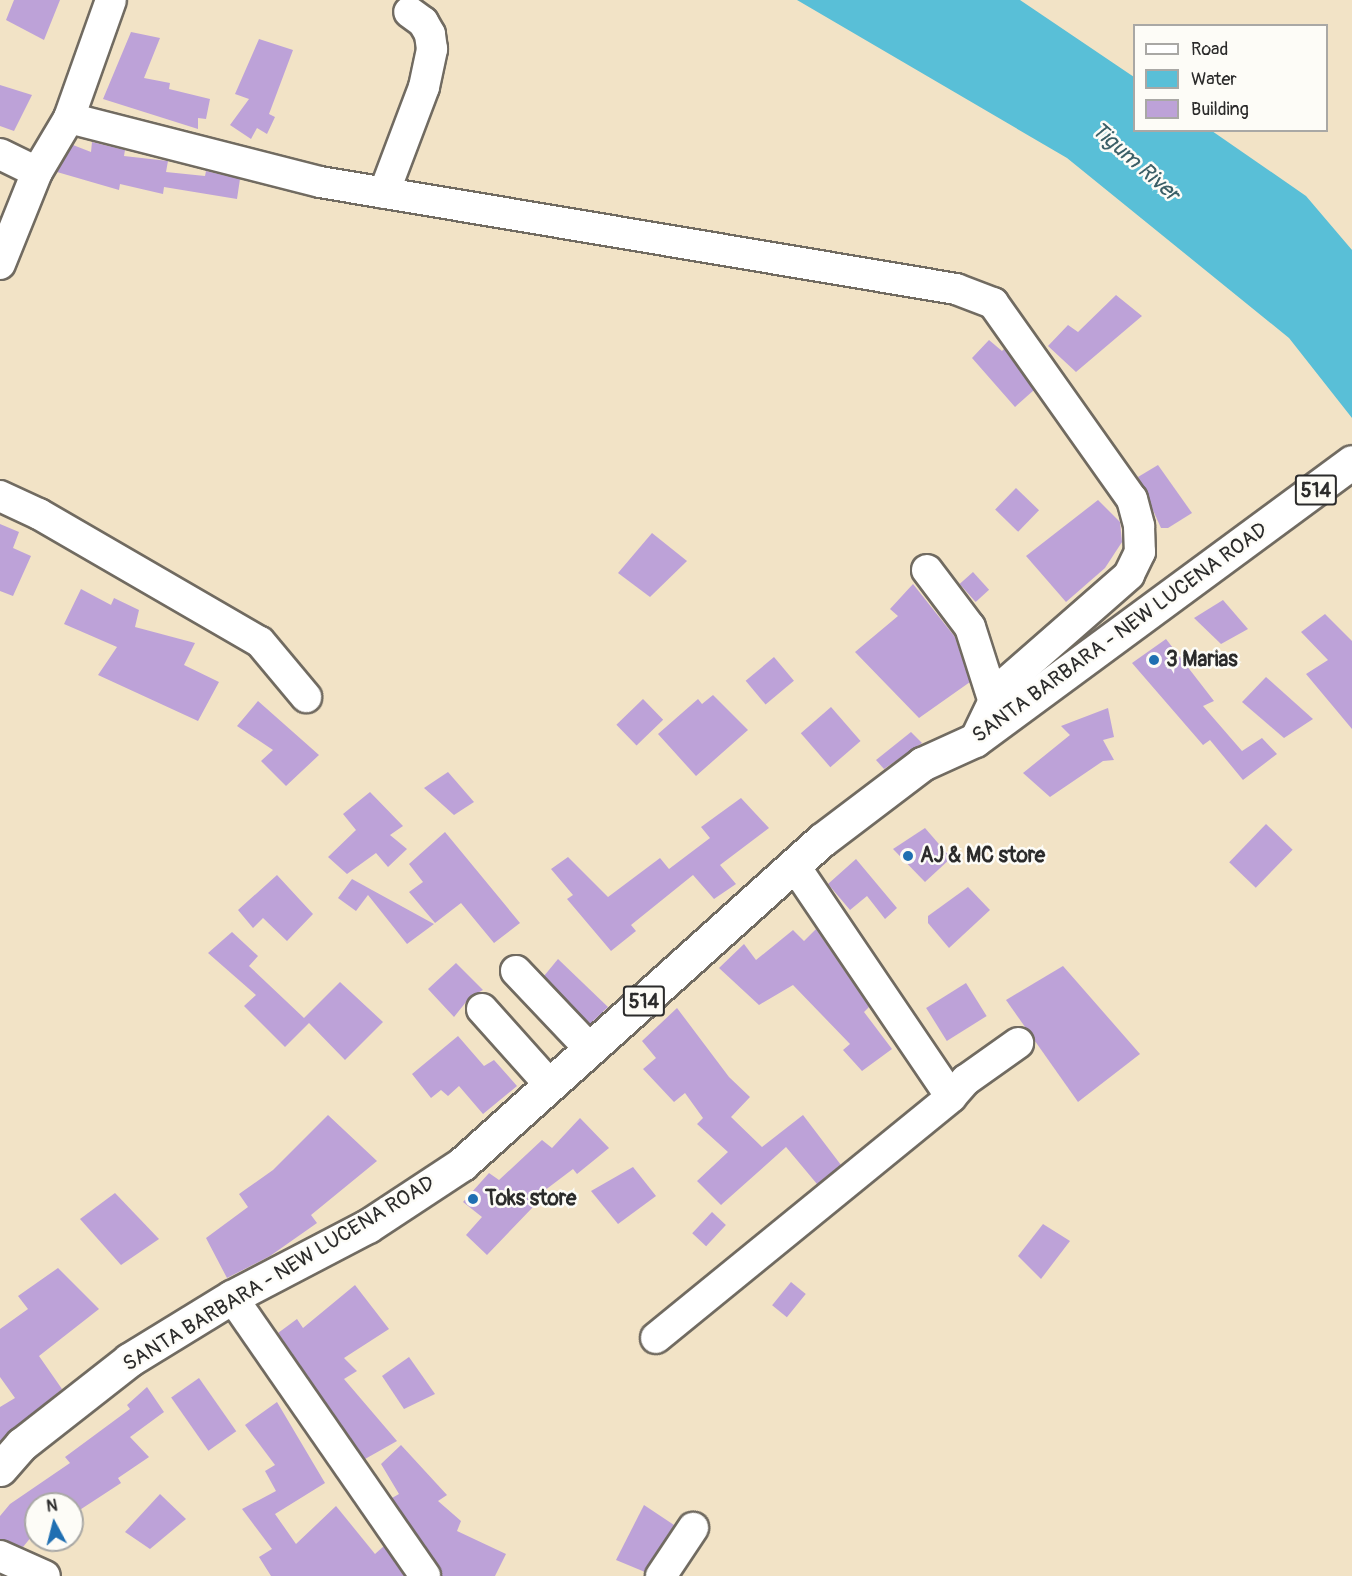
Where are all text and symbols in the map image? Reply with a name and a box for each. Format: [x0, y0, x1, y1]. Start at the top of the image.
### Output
legend [1133, 24, 1328, 132]
text: Road [1191, 38, 1228, 61]
text: Water [1191, 68, 1237, 91]
text: Building [1191, 98, 1249, 121]
water label: Tigum River [1086, 117, 1184, 207]
road number: 514 [1294, 473, 1338, 507]
street label: SANTA BARBARA - NEW LUCENA ROAD [968, 517, 1272, 749]
place label: 3 Marias [1166, 647, 1238, 673]
marker: 3 Marias [1147, 653, 1161, 667]
place label: AJ & MC store [920, 843, 1045, 869]
marker: AJ & MC store [901, 849, 915, 863]
road number: 514 [622, 984, 666, 1018]
street label: SANTA BARBARA - NEW LUCENA ROAD [119, 1171, 439, 1377]
place label: Toks store [485, 1186, 576, 1212]
marker: Toks store [466, 1192, 480, 1206]
north arrow [24, 1492, 84, 1552]
text: N [45, 1496, 59, 1517]

